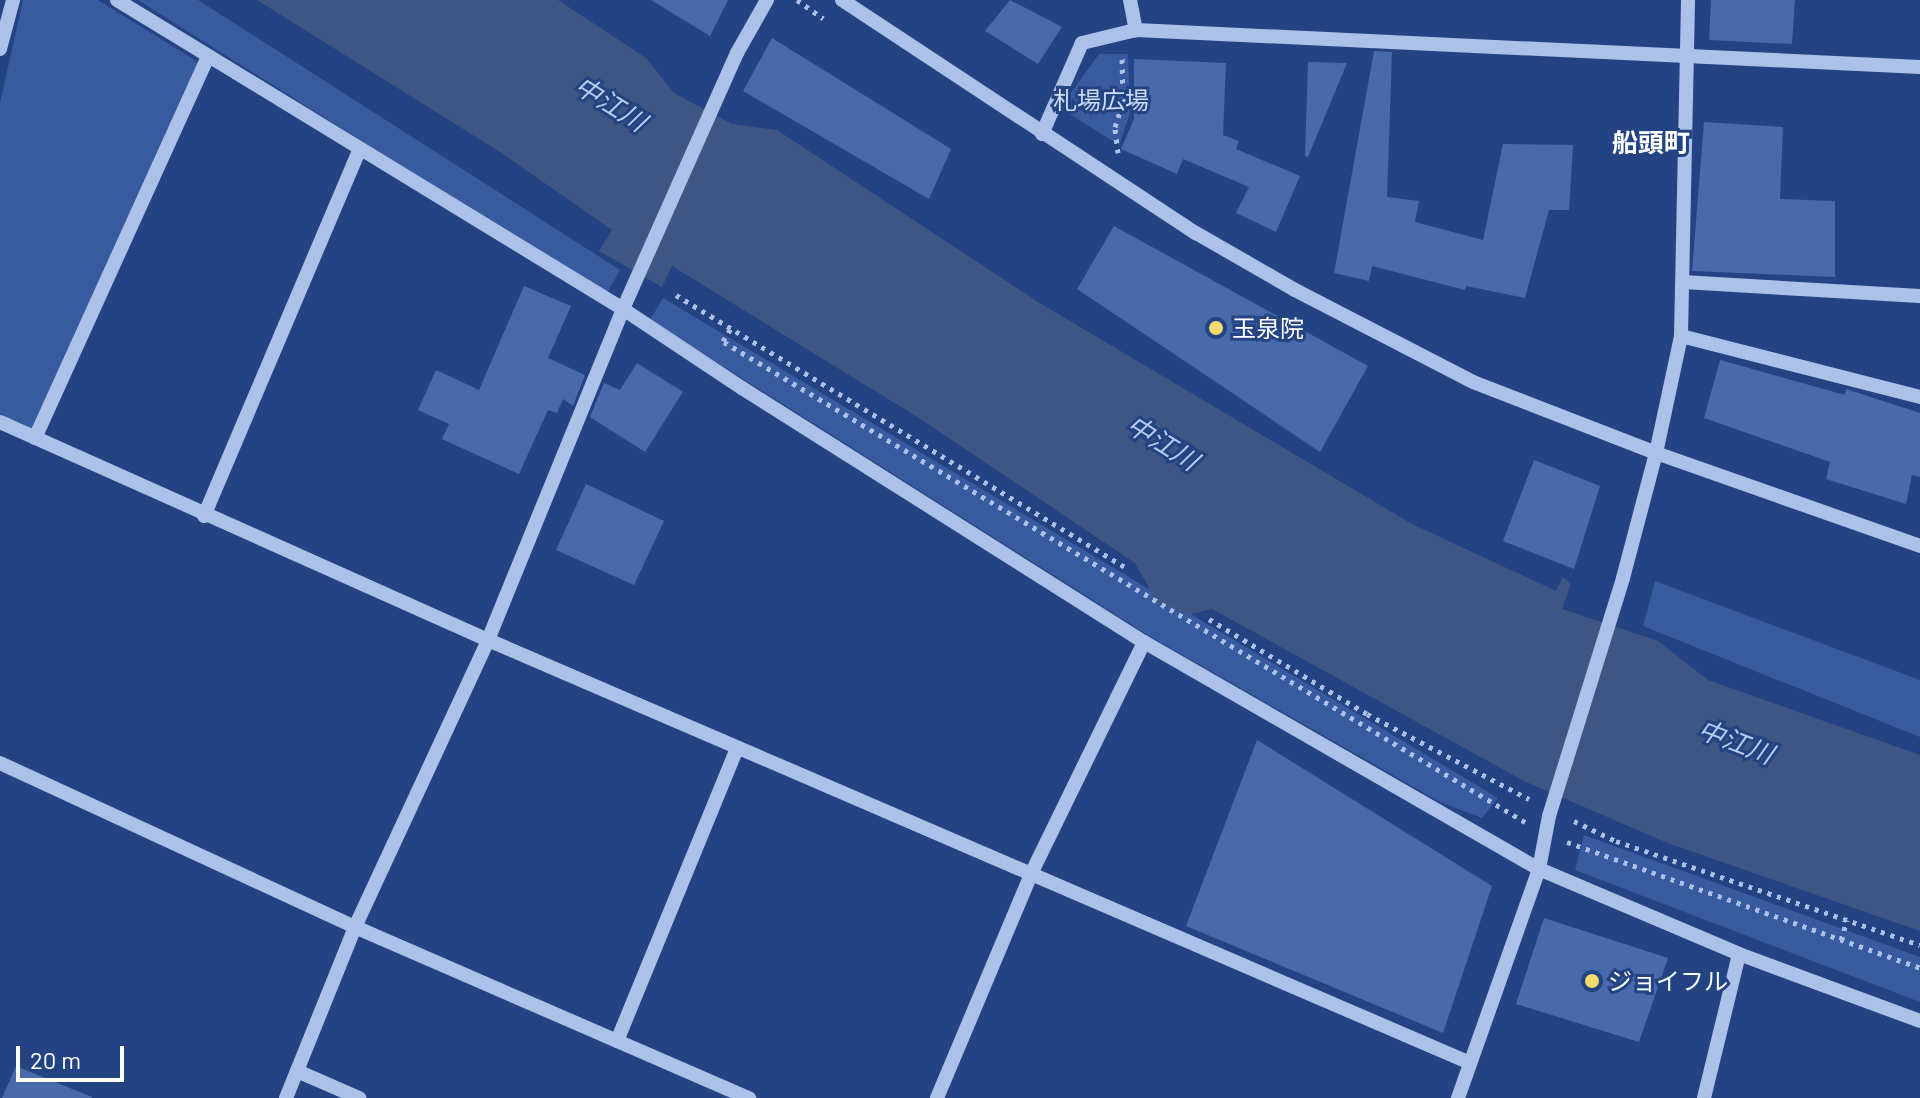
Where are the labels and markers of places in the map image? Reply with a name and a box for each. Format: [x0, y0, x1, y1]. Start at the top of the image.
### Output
place label: 玉泉院 [1232, 314, 1304, 342]
marker: 玉泉院 [1207, 319, 1225, 337]
place label: ジョイフル [1608, 967, 1728, 995]
marker: ジョイフル [1583, 972, 1601, 990]

